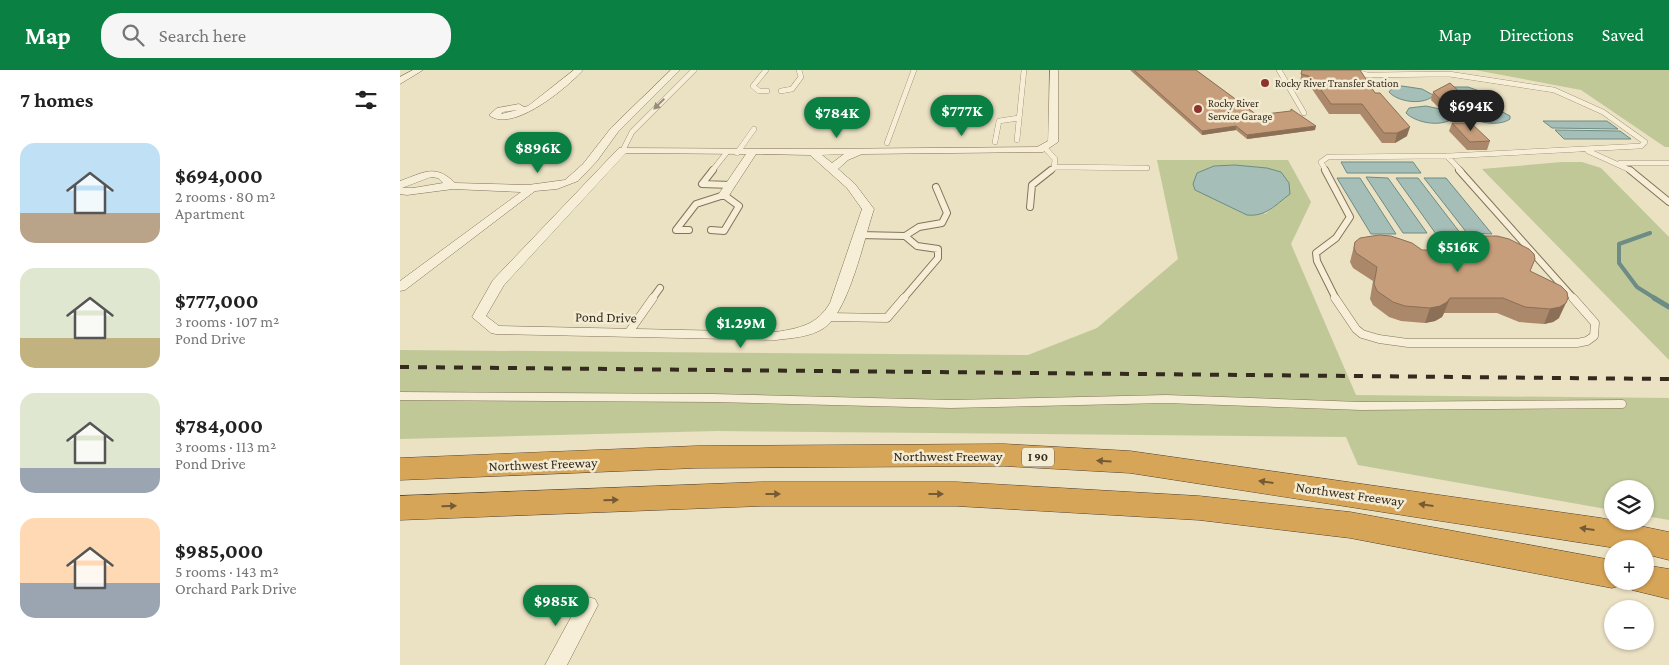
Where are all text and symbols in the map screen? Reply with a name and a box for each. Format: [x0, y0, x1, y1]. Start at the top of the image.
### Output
search box [101, 13, 451, 58]
icon: search [119, 21, 147, 49]
text: Map [25, 22, 71, 49]
text: Search here [159, 25, 246, 46]
text: Map [1439, 25, 1471, 45]
text: Directions [1499, 25, 1574, 45]
text: Saved [1602, 25, 1644, 45]
marker: Rocky River Transfer Station [1259, 77, 1271, 89]
place label: Rocky River Transfer Station [1275, 77, 1399, 90]
icon: filters [352, 86, 380, 114]
text: 7 homes [20, 88, 93, 112]
pin: $694K [1436, 90, 1506, 132]
pin: $777K [927, 94, 997, 137]
pin: $784K [802, 97, 872, 139]
place label: Rocky River Service Garage [1208, 97, 1272, 123]
text: $694K [1449, 97, 1493, 114]
one-way arrow [653, 98, 665, 110]
text: $777K [941, 102, 983, 119]
marker: Rocky River Service Garage [1192, 103, 1204, 115]
text: $784K [815, 104, 859, 121]
pin: $896K [503, 132, 573, 174]
text: $896K [516, 139, 560, 156]
icon: home [60, 163, 120, 223]
text: $694,000 [175, 164, 263, 188]
text: 2 rooms · 80 m² [175, 188, 276, 205]
text: Apartment [175, 205, 245, 222]
pin: $516K [1423, 230, 1493, 273]
text: $516K [1438, 238, 1478, 255]
icon: home [60, 288, 120, 348]
text: $777,000 [175, 289, 259, 313]
pin: $1.29M [700, 306, 782, 349]
street label: Pond Drive [575, 308, 637, 326]
text: 3 rooms · 107 m² [175, 313, 279, 330]
text: $1.29M [716, 314, 766, 331]
text: Pond Drive [175, 330, 245, 347]
icon: home [60, 413, 120, 473]
text: $784,000 [175, 414, 263, 438]
text: 3 rooms · 113 m² [175, 438, 276, 455]
street label: Northwest Freeway [893, 448, 1003, 464]
road number: I 90 [1022, 448, 1054, 467]
street label: Northwest Freeway [488, 454, 598, 474]
text: Pond Drive [175, 455, 245, 472]
one-way arrow [1096, 456, 1112, 464]
one-way arrow [1257, 477, 1273, 485]
street label: Northwest Freeway [1295, 478, 1406, 510]
map controls [1604, 480, 1654, 650]
button: layers [1604, 480, 1654, 530]
one-way arrow [766, 490, 782, 498]
one-way arrow [928, 490, 944, 498]
one-way arrow [603, 496, 619, 504]
one-way arrow [1418, 501, 1434, 509]
one-way arrow [441, 502, 457, 510]
one-way arrow [1579, 525, 1595, 533]
icon: home [60, 538, 120, 598]
text: $985,000 [175, 539, 263, 563]
button: + [1604, 540, 1654, 590]
text: 5 rooms · 143 m² [175, 563, 279, 580]
text: Orchard Park Drive [175, 580, 297, 597]
pin: $985K [521, 584, 591, 627]
text: $985K [534, 592, 578, 609]
button: − [1604, 600, 1654, 650]

